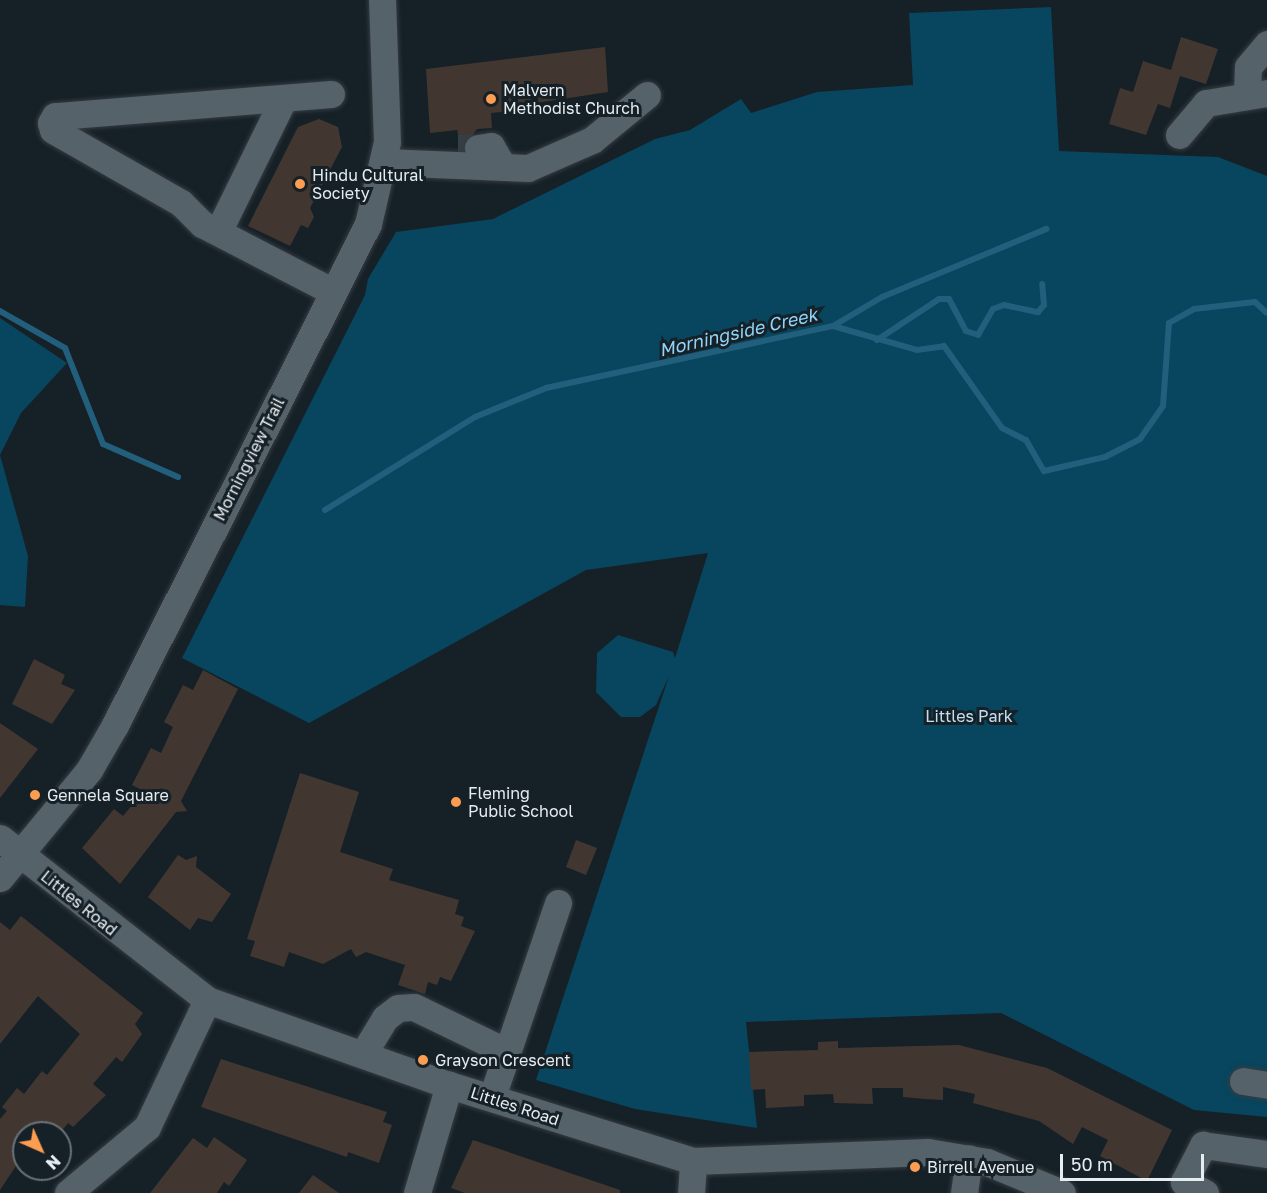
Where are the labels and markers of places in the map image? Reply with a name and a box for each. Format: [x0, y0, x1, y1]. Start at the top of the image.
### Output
place label: Malvern Methodist Church [503, 80, 640, 118]
marker: Malvern Methodist Church [484, 92, 498, 106]
place label: Hindu Cultural Society [312, 165, 423, 203]
marker: Hindu Cultural Society [293, 177, 307, 191]
place label: Fleming Public School [468, 783, 573, 821]
place label: Gennela Square [47, 785, 169, 805]
marker: Gennela Square [28, 788, 42, 802]
marker: Fleming Public School [449, 795, 463, 809]
place label: Grayson Crescent [435, 1050, 571, 1070]
marker: Grayson Crescent [416, 1053, 430, 1067]
place label: Birrell Avenue [927, 1157, 1034, 1177]
marker: Birrell Avenue [908, 1160, 922, 1174]

